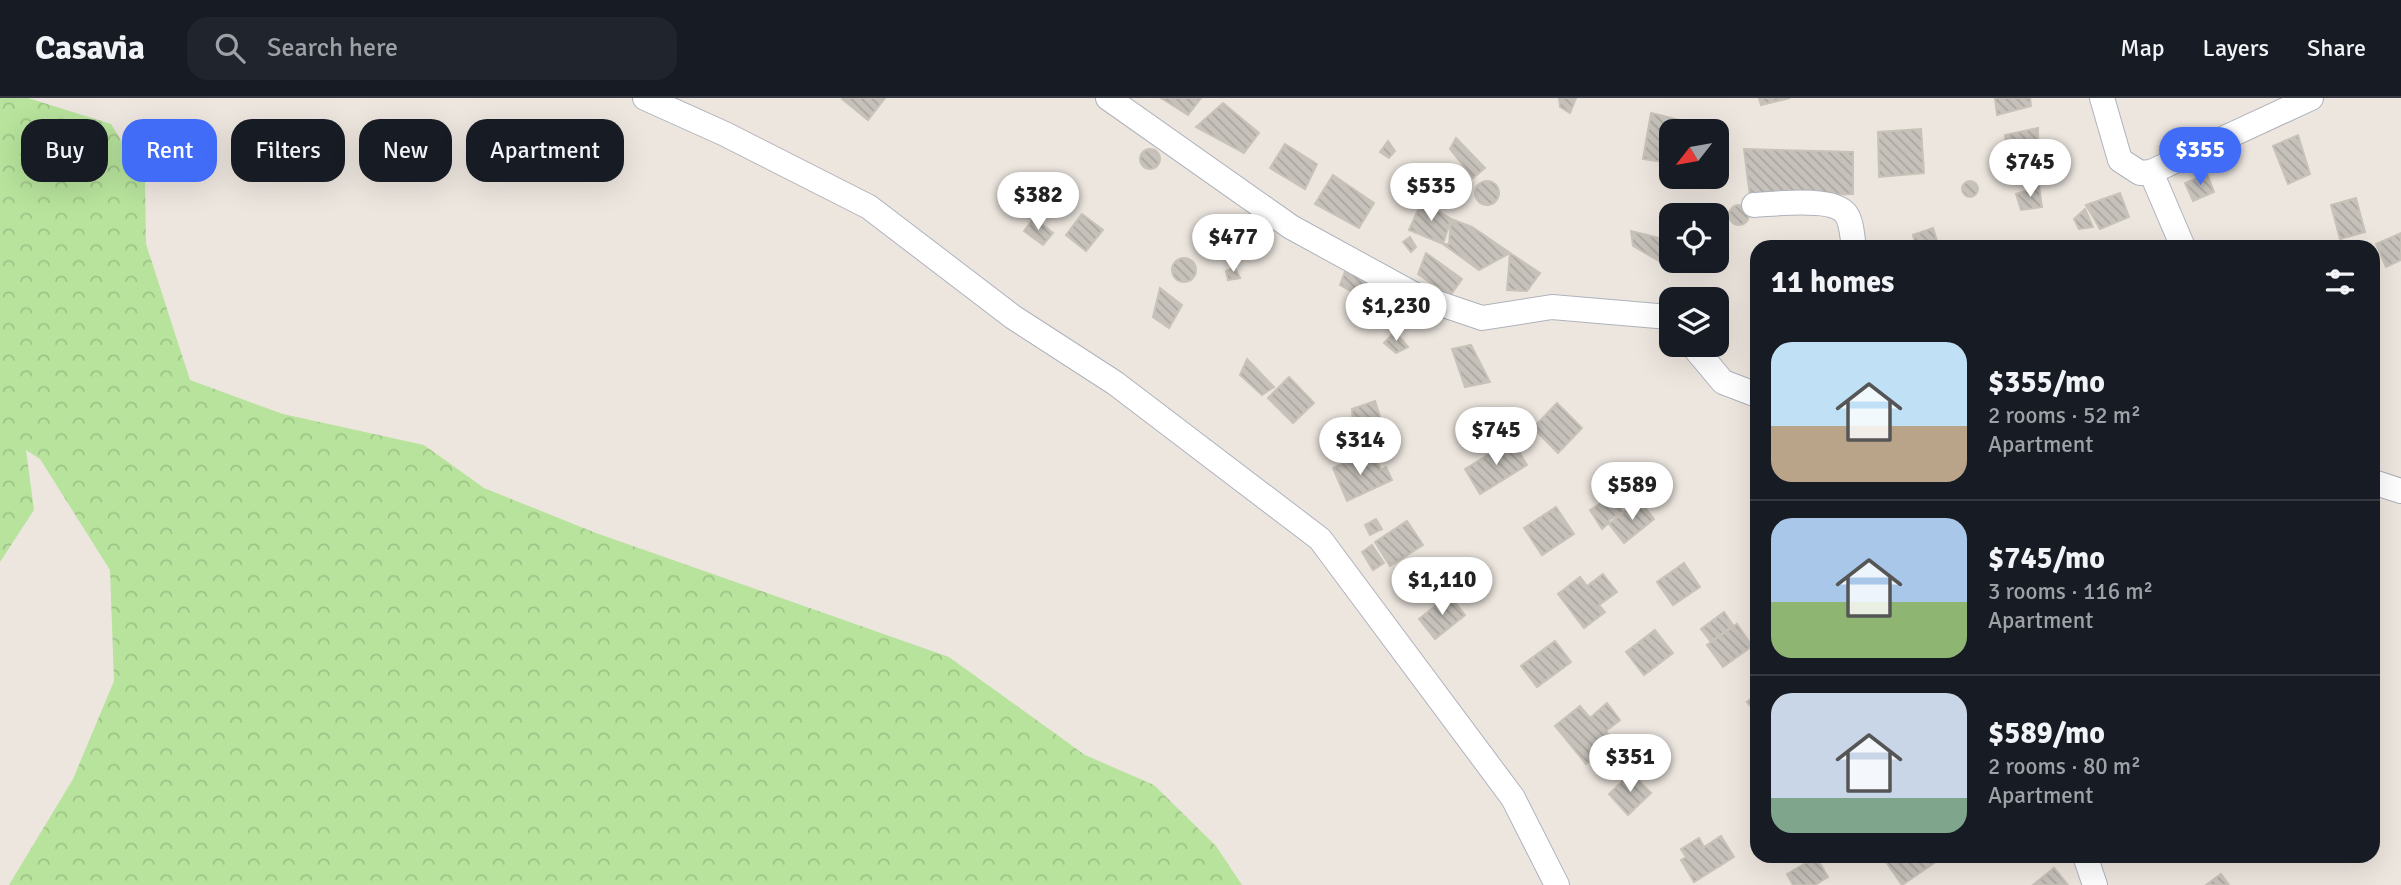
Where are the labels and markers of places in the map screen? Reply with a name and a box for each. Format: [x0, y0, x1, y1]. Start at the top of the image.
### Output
pin: $355 [2159, 127, 2241, 187]
pin: $745 [1989, 140, 2071, 199]
pin: $535 [1390, 164, 1472, 223]
pin: $382 [997, 172, 1079, 232]
pin: $477 [1192, 214, 1274, 274]
pin: $1,230 [1339, 284, 1453, 343]
pin: $745 [1455, 408, 1537, 467]
pin: $314 [1319, 418, 1401, 477]
pin: $589 [1591, 462, 1673, 522]
pin: $1,110 [1385, 558, 1499, 617]
pin: $351 [1589, 734, 1671, 794]

